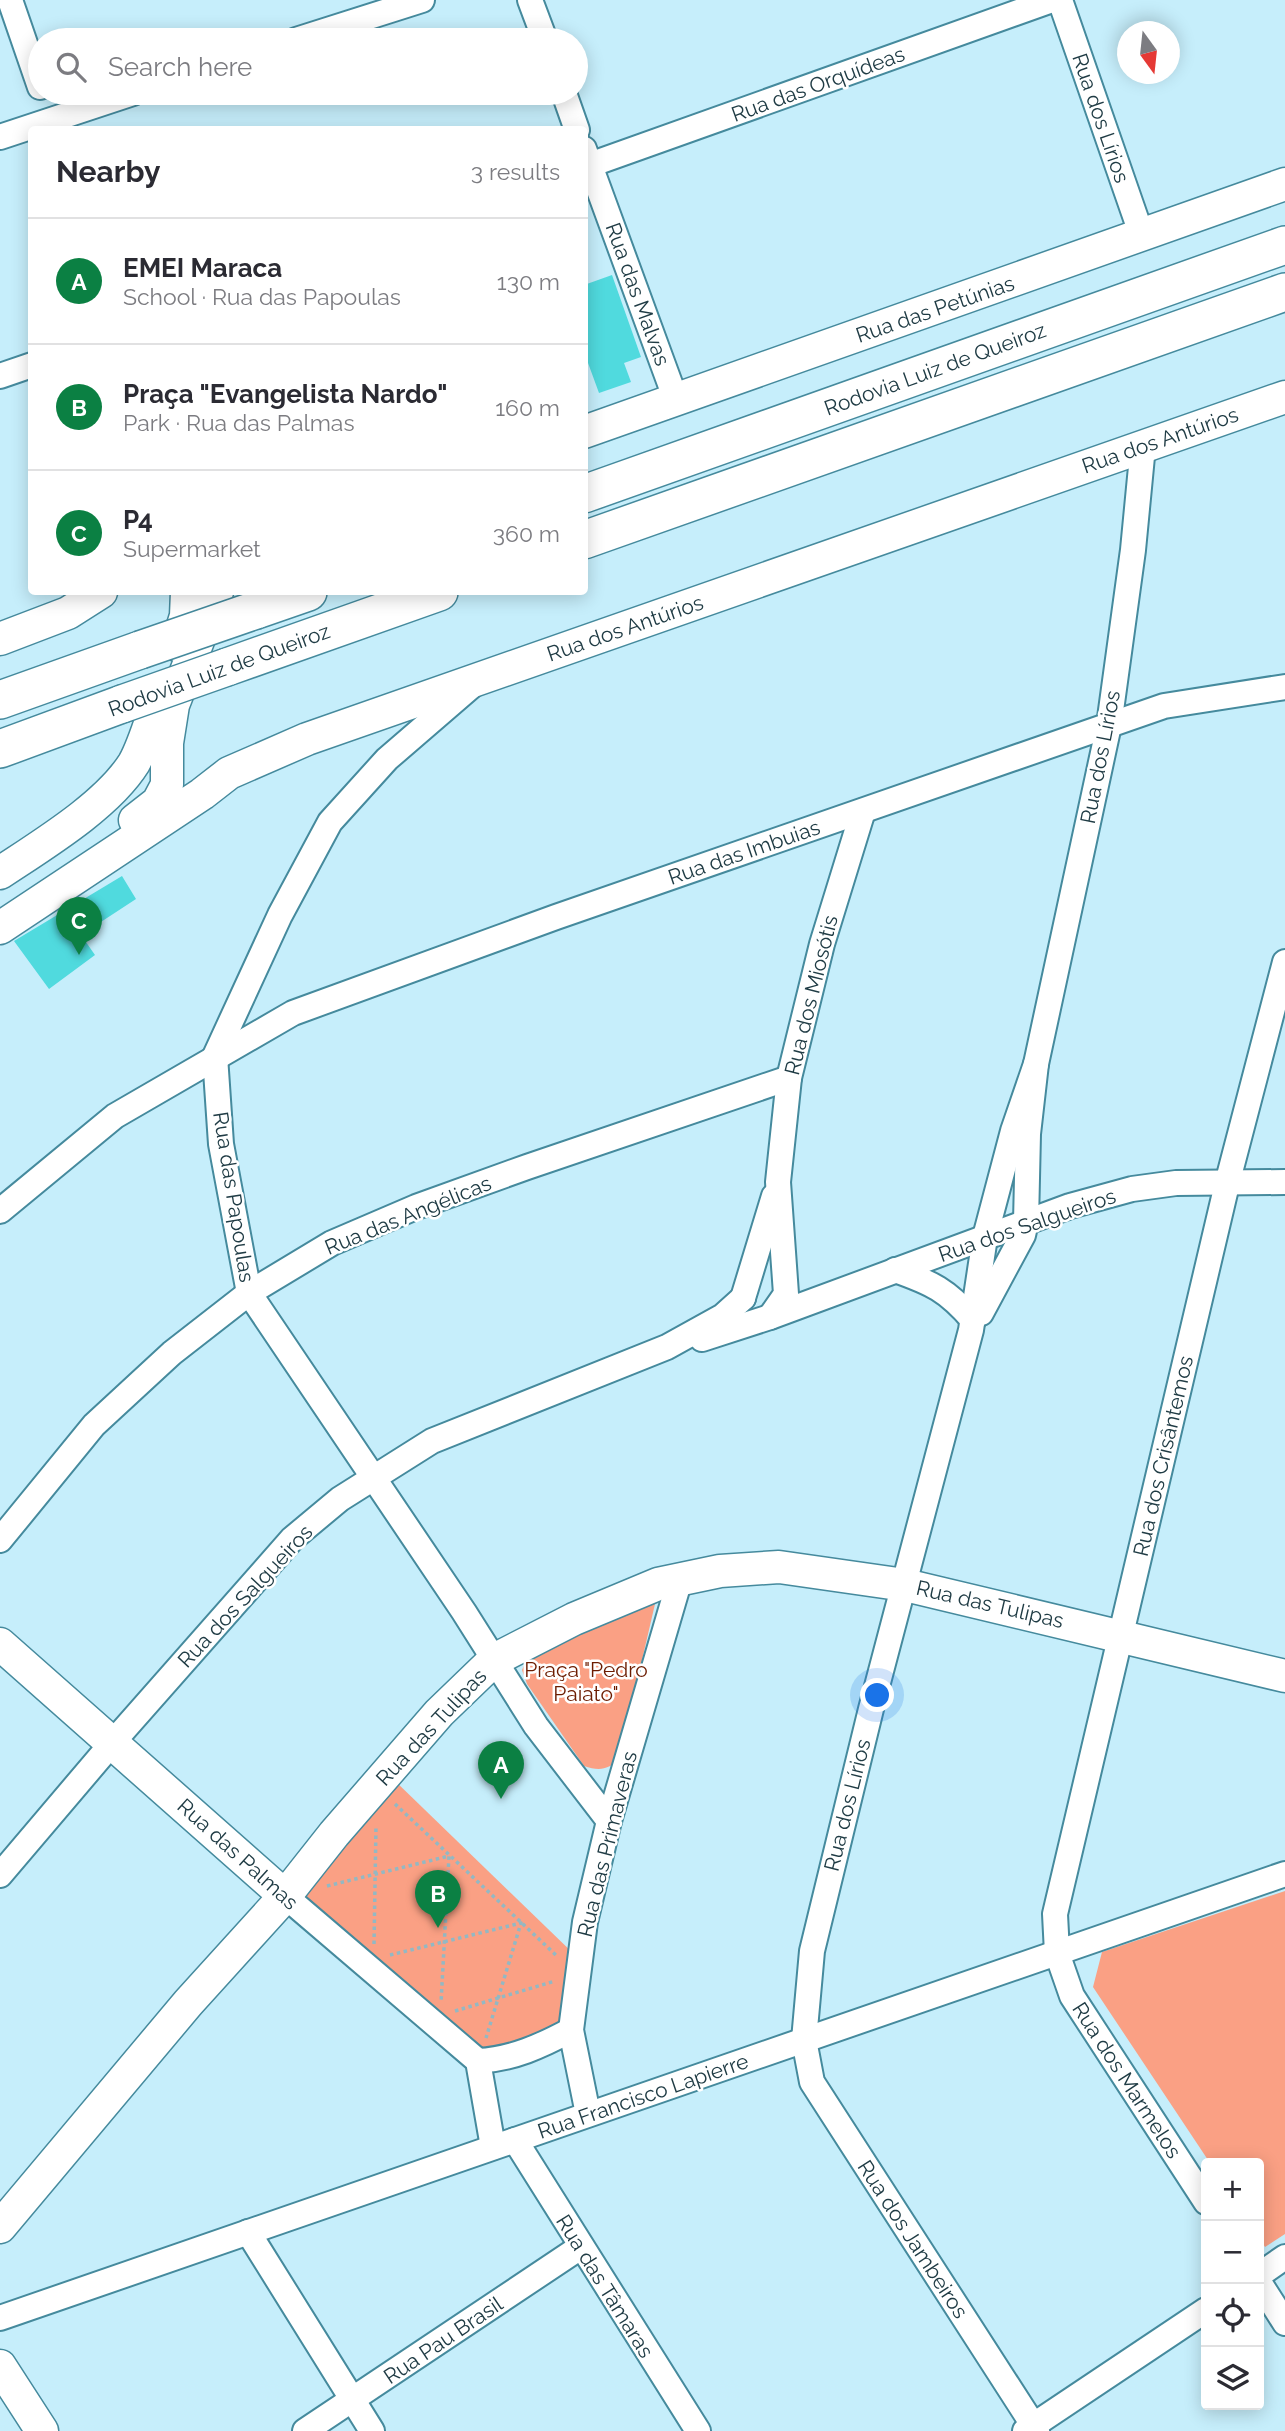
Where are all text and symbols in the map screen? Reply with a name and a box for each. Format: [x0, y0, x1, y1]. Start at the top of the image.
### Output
north arrow [1117, 21, 1180, 84]
search box [28, 28, 588, 105]
street label: Rua das Orquídeas [728, 41, 908, 127]
icon: search [52, 48, 90, 86]
street label: Rua dos Lírios [1067, 50, 1135, 186]
text: Search here [108, 52, 252, 82]
text: Nearby [56, 154, 160, 189]
text: 3 results [471, 158, 560, 185]
street label: Rua das Malvas [601, 219, 675, 369]
text: EMEI Maraca [123, 253, 282, 283]
text: A [71, 268, 87, 295]
text: 130 m [497, 268, 560, 295]
street label: Rua das Petúnias [853, 270, 1017, 348]
text: School · Rua das Papoulas [123, 283, 401, 310]
street label: Rodovia Luiz de Queiroz [821, 317, 1049, 421]
text: Praça "Evangelista Nardo" [123, 379, 447, 409]
text: B [71, 394, 87, 421]
text: 160 m [495, 394, 560, 421]
street label: Rua dos Antúrios [1079, 402, 1241, 478]
text: Park · Rua das Palmas [123, 409, 355, 436]
text: P4 [123, 505, 153, 535]
text: C [71, 520, 87, 547]
text: 360 m [493, 520, 560, 547]
text: Supermarket [123, 535, 261, 562]
street label: Rua dos Antúrios [544, 590, 706, 666]
street label: Rodovia Luiz de Queiroz [105, 618, 333, 722]
street label: Rua dos Lírios [1075, 688, 1125, 826]
street label: Rua das Imbuias [665, 814, 823, 890]
pin: C [56, 897, 102, 955]
street label: Rua dos Miosótis [779, 913, 843, 1077]
street label: Rua das Papoulas [208, 1110, 260, 1284]
street label: Rua das Angélicas [321, 1170, 495, 1260]
street label: Rua dos Salgueiros [935, 1183, 1119, 1267]
street label: Rua dos Crisântemos [1128, 1353, 1198, 1559]
street label: Rua dos Salgueiros [172, 1520, 318, 1672]
street label: Rua das Tulipas [914, 1575, 1066, 1633]
park label: Praça "Pedro Paiato" [524, 1657, 648, 1706]
street label: Rua das Tulipas [371, 1663, 491, 1791]
your location [860, 1678, 894, 1712]
street label: Rua dos Lírios [819, 1736, 875, 1874]
pin: A [478, 1741, 524, 1799]
street label: Rua das Primaveras [572, 1749, 642, 1939]
street label: Rua das Palmas [172, 1793, 304, 1915]
pin: B [415, 1870, 461, 1928]
street label: Rua dos Marmelos [1067, 1997, 1187, 2163]
street label: Rua Francisco Lapierre [534, 2048, 752, 2144]
street label: Rua dos Jambeiros [853, 2155, 973, 2323]
map controls [1201, 2158, 1264, 2410]
button: + [1201, 2158, 1264, 2221]
street label: Rua das Tâmaras [551, 2210, 659, 2362]
button: − [1201, 2221, 1264, 2284]
button: locate [1201, 2284, 1264, 2347]
street label: Rua Pau Brasil [379, 2291, 508, 2389]
button: layers [1201, 2347, 1264, 2410]

